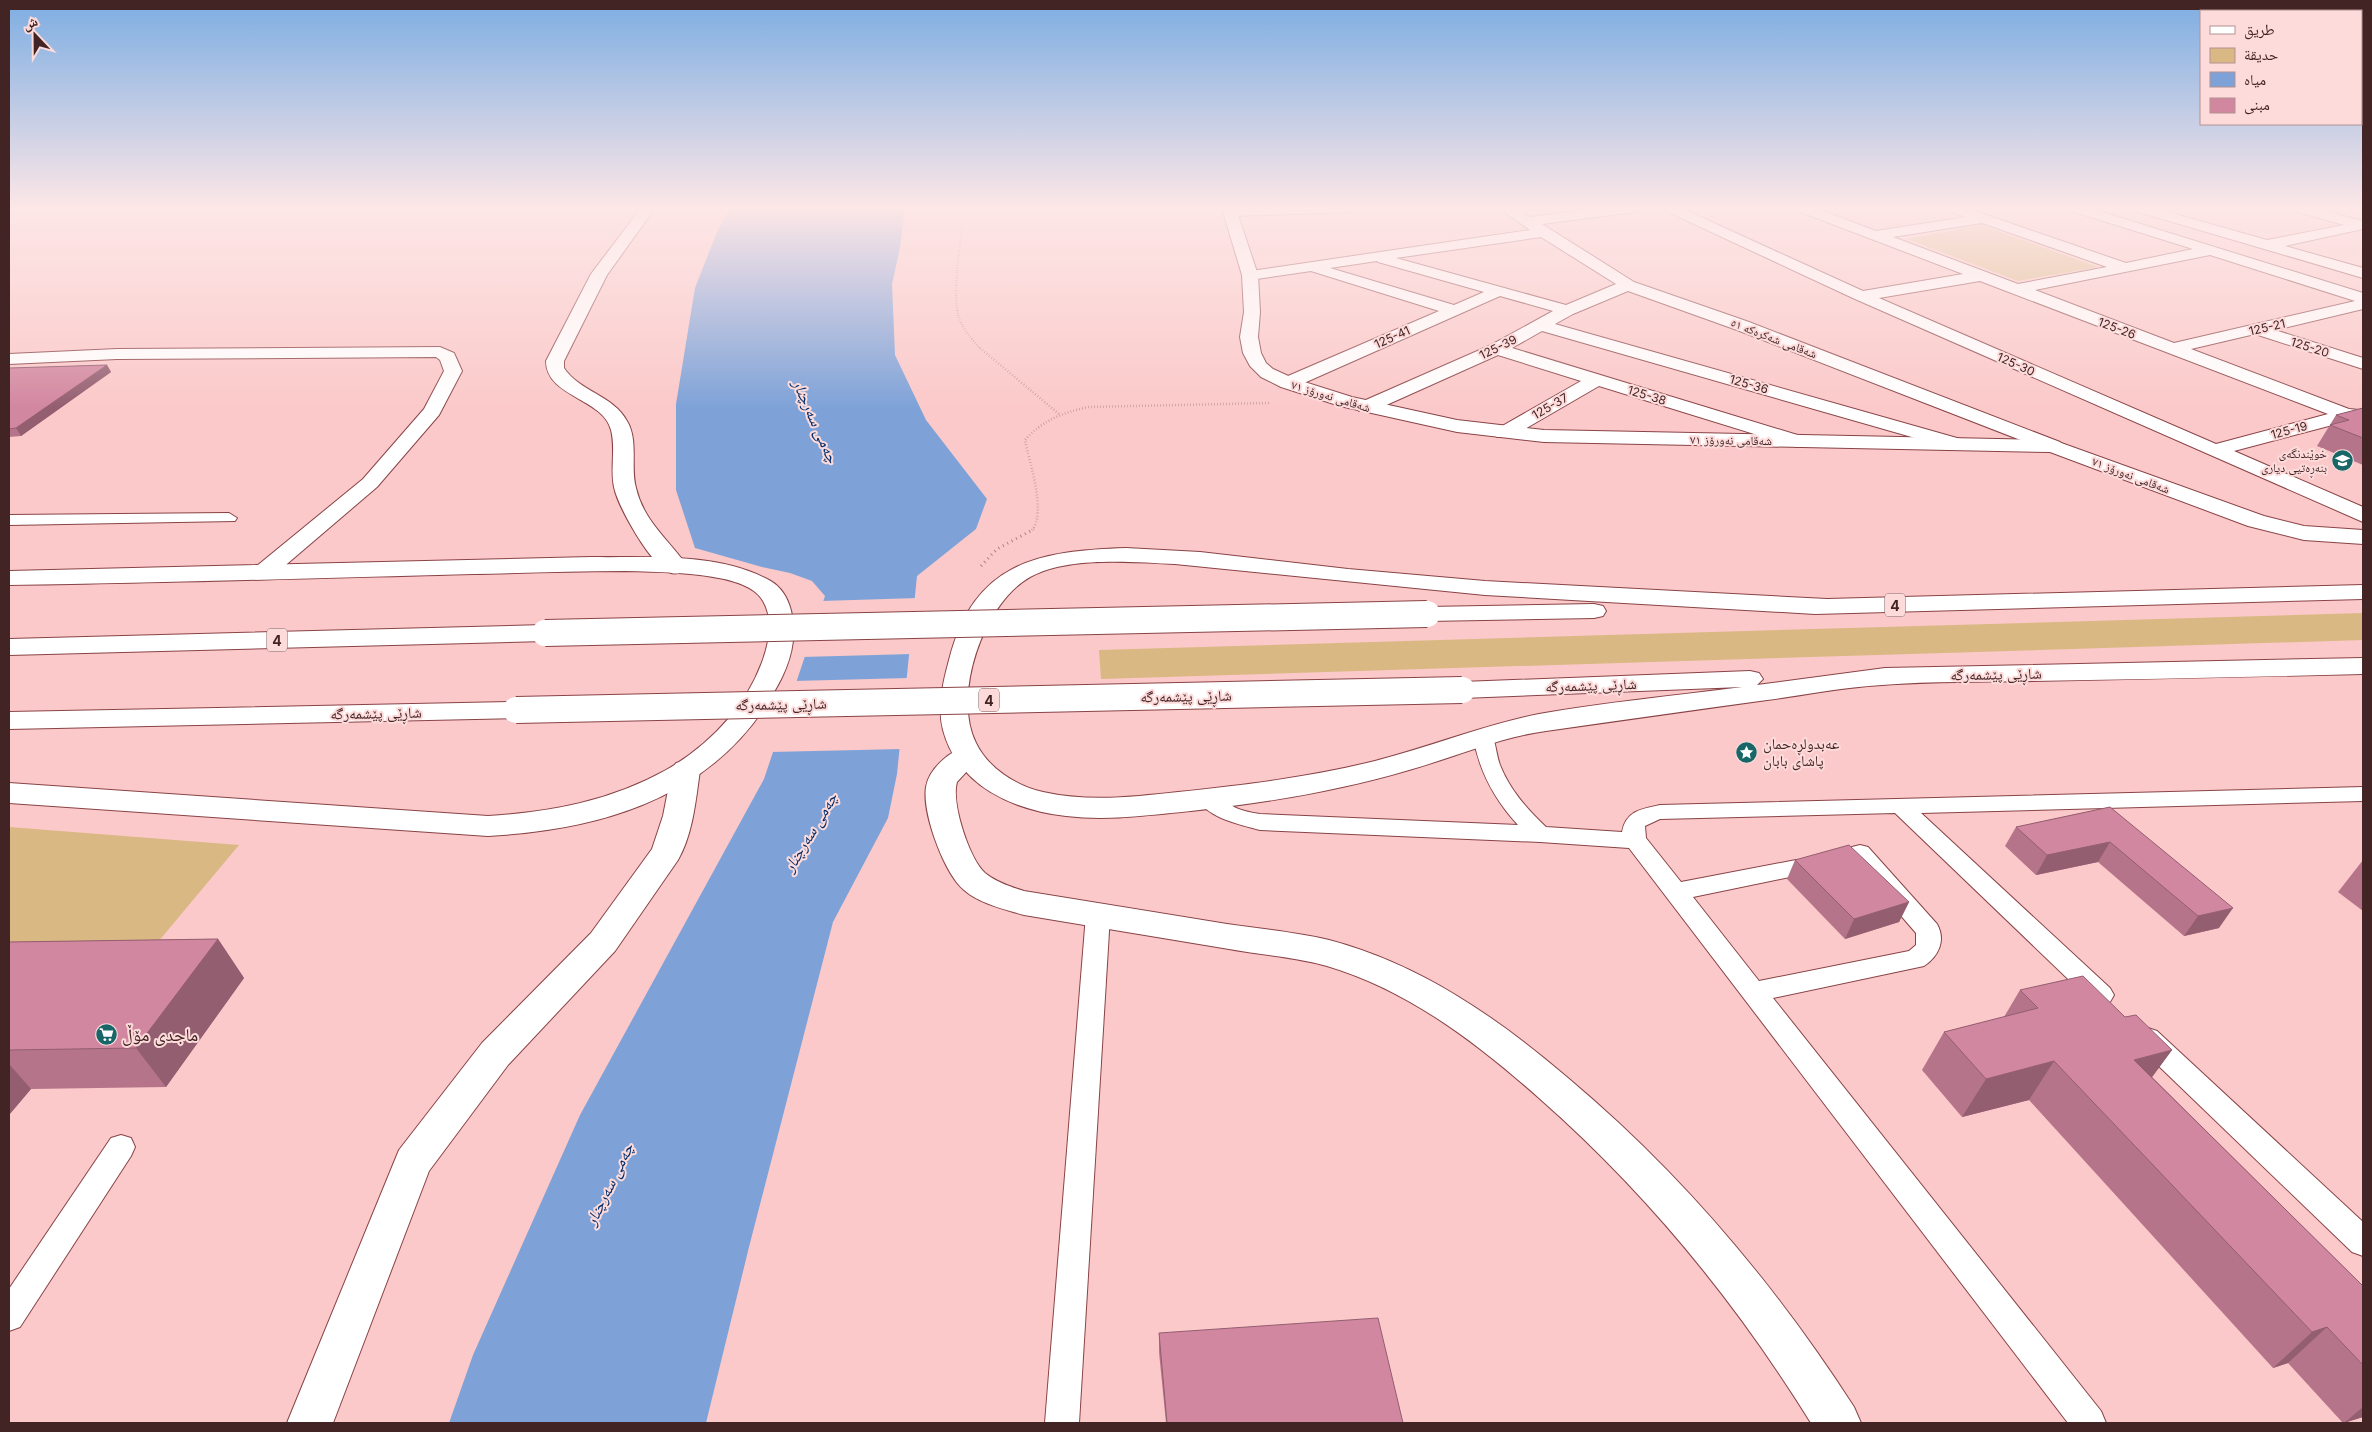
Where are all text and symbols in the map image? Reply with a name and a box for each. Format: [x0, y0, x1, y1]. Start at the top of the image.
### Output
north arrow [10, 10, 60, 60]
legend [2200, 10, 2362, 125]
text: ش [20, 12, 41, 34]
text: طريق [2244, 20, 2275, 40]
text: حديقة [2244, 45, 2279, 64]
text: مياه [2244, 70, 2266, 89]
text: مبنى [2244, 95, 2270, 115]
street label: 125-26 [2096, 314, 2138, 342]
street label: شەقامی شەکرەکە ٥١ [1729, 315, 1819, 361]
street label: 125-21 [2247, 316, 2287, 338]
street label: 125-41 [1372, 323, 1412, 351]
street label: 125-39 [1477, 332, 1519, 362]
street label: 125-20 [2289, 334, 2331, 360]
street label: 125-30 [1995, 349, 2037, 379]
street label: 125-36 [1728, 371, 1770, 397]
water label: چەمی سەرچنار [787, 375, 844, 467]
street label: شەقامی نەورۆز ٧١ [1290, 377, 1372, 415]
street label: 125-38 [1626, 382, 1668, 408]
street label: 125-37 [1529, 390, 1571, 422]
street label: 125-19 [2269, 418, 2309, 442]
street label: شەقامی نەورۆز ٧١ [1690, 432, 1772, 448]
place label: خوێندنگەی بنەڕەتیی دیاری [2261, 446, 2327, 477]
school or university icon: خوێندنگەی بنەڕەتیی دیاری [2331, 448, 2355, 472]
street label: شەقامی نەورۆز ٧١ [2090, 453, 2172, 497]
road number: 4 [1885, 594, 1905, 616]
road number: 4 [267, 628, 287, 652]
street label: شاڕێی پێشمەرگە [1950, 664, 2042, 687]
street label: شاڕێی پێشمەرگە [1545, 674, 1637, 699]
street label: شاڕێی پێشمەرگە [1140, 686, 1232, 709]
road number: 4 [979, 688, 999, 712]
street label: شاڕێی پێشمەرگە [735, 694, 827, 717]
street label: شاڕێی پێشمەرگە [330, 703, 422, 726]
place label: عەبدولڕەحمان پاشای بابان [1763, 734, 1840, 771]
place icon: عەبدولڕەحمان پاشای بابان [1735, 740, 1759, 764]
water label: چەمی سەرچنار [778, 788, 843, 877]
supermarket icon: ماجدی مۆڵ [94, 1022, 118, 1046]
place label: ماجدی مۆڵ [122, 1024, 198, 1046]
water label: چەمی سەرچنار [580, 1139, 639, 1230]

